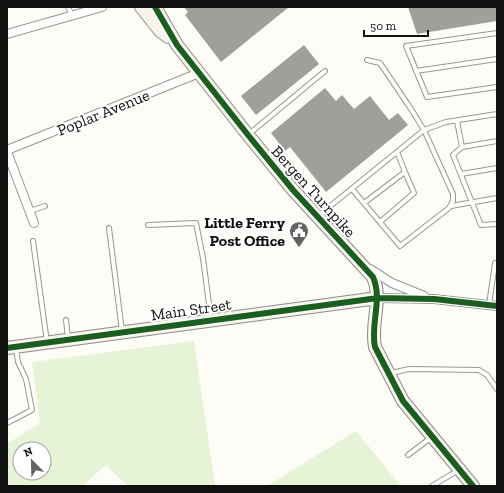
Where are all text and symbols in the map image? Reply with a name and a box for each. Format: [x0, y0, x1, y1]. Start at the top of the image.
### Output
scale bar [364, 12, 428, 38]
text: 50 m [370, 19, 397, 33]
street label: Poplar Avenue [54, 85, 152, 140]
street label: Bergen Turnpike [268, 142, 360, 241]
place label: Little Ferry Post Office [204, 213, 286, 250]
public building icon: Little Ferry Post Office [288, 220, 310, 248]
street label: Main Street [150, 294, 233, 325]
north arrow [12, 441, 52, 481]
text: N [22, 444, 35, 460]

